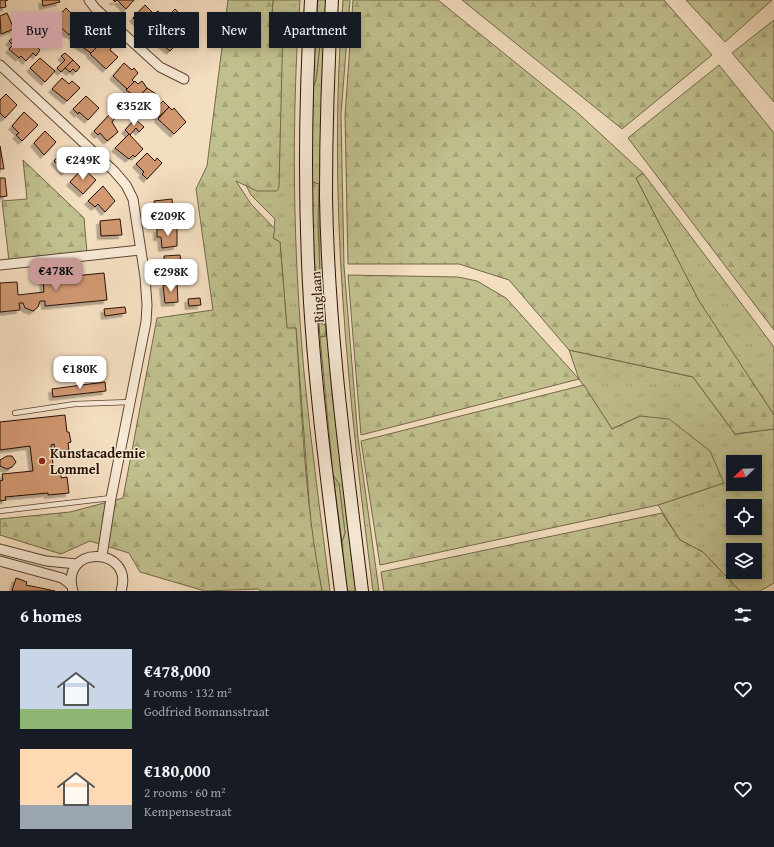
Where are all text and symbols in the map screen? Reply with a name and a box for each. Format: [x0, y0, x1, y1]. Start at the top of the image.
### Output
chip: Buy [12, 12, 62, 48]
chip: Rent [70, 12, 126, 48]
chip: Filters [134, 12, 199, 48]
chip: New [207, 12, 261, 48]
chip: Apartment [269, 12, 361, 48]
pin: €352K [106, 93, 162, 127]
text: €352K [116, 96, 152, 115]
pin: €249K [55, 147, 111, 181]
text: €249K [65, 150, 101, 169]
pin: €209K [140, 203, 196, 237]
text: €209K [150, 206, 186, 225]
pin: €478K [28, 258, 84, 292]
pin: €298K [143, 259, 199, 293]
text: €478K [38, 261, 74, 280]
text: €298K [153, 262, 189, 281]
street label: Ringlaan [305, 270, 329, 324]
pin: €180K [52, 356, 108, 390]
text: €180K [62, 359, 98, 378]
place label: Kunstacademie Lommel [50, 443, 146, 479]
north arrow [726, 455, 762, 491]
map controls [726, 455, 762, 579]
marker: Kunstacademie Lommel [37, 456, 47, 466]
button: locate [726, 499, 762, 535]
button: layers [726, 543, 762, 579]
text: 6 homes [20, 603, 82, 628]
icon: filters [732, 604, 754, 626]
text: €478,000 [144, 658, 210, 683]
icon: home [52, 665, 100, 713]
icon: heart [732, 678, 754, 700]
text: 4 rooms · 132 m² [144, 683, 232, 702]
text: Godfried Bomansstraat [144, 702, 269, 721]
text: €180,000 [144, 758, 210, 783]
icon: home [52, 765, 100, 813]
icon: heart [732, 778, 754, 800]
text: 2 rooms · 60 m² [144, 783, 226, 802]
text: Kempensestraat [144, 802, 232, 821]

